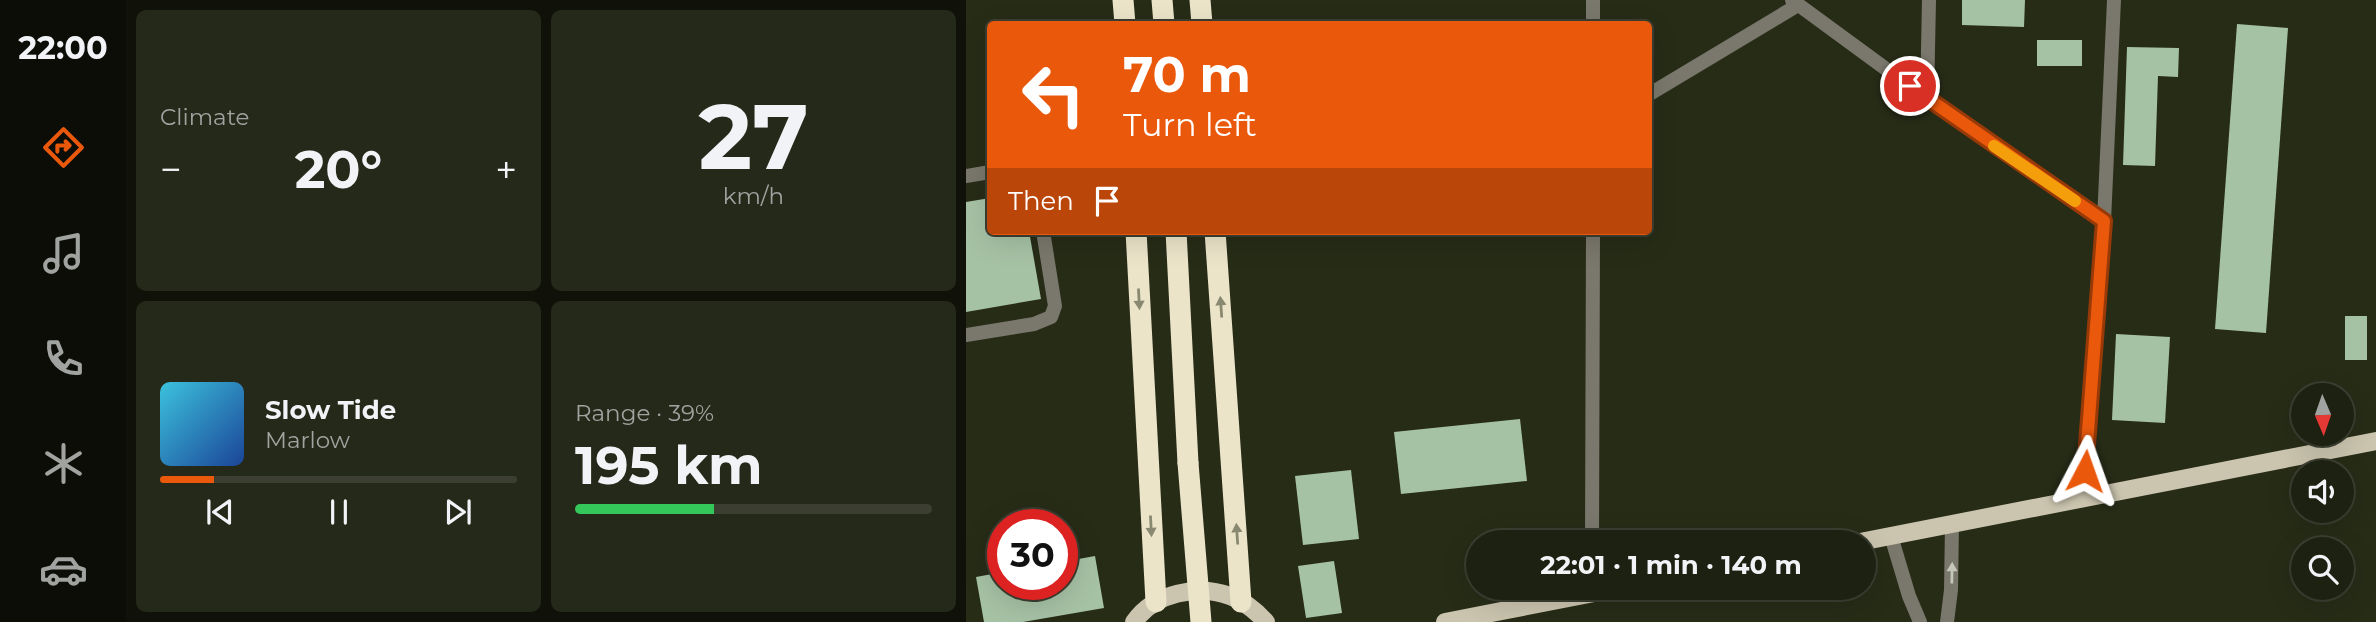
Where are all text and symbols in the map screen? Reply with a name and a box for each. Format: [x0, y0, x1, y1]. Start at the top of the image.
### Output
text: 22:00 [18, 28, 108, 67]
text: 70 m [1123, 45, 1251, 104]
icon: left [1008, 49, 1099, 140]
pin [1880, 56, 1940, 116]
icon: arrive [1891, 67, 1929, 105]
text: 27 [698, 81, 809, 192]
text: Climate [160, 103, 249, 131]
text: Turn left [1123, 105, 1257, 144]
icon: directions [39, 123, 88, 172]
text: 20° [295, 138, 382, 201]
text: − [160, 146, 182, 193]
text: + [495, 146, 517, 193]
text: km/h [723, 182, 784, 210]
icon: arrive [1088, 182, 1126, 220]
text: Then [1008, 185, 1074, 217]
icon: music [39, 229, 88, 278]
one-way arrow [1134, 288, 1145, 310]
one-way arrow [1215, 296, 1226, 318]
icon: phone [39, 334, 88, 383]
north arrow [2291, 383, 2354, 446]
map controls [2291, 383, 2354, 600]
text: Slow Tide [265, 394, 396, 426]
text: Range · 39% [575, 399, 714, 427]
text: Marlow [265, 426, 350, 454]
text: 195 km [575, 434, 763, 497]
position arrow [2048, 434, 2122, 508]
icon: climate [39, 439, 88, 488]
button: sound [2291, 460, 2354, 523]
icon: previous [201, 493, 239, 531]
icon: pause [320, 493, 358, 531]
icon: next [439, 493, 477, 531]
speed limit sign: 30 [987, 509, 1078, 600]
one-way arrow [1145, 516, 1156, 538]
one-way arrow [1231, 523, 1242, 545]
button: search [2291, 537, 2354, 600]
icon: car [39, 545, 88, 594]
text: 22:01 · 1 min · 140 m [1540, 549, 1802, 581]
one-way arrow [1946, 562, 1957, 584]

